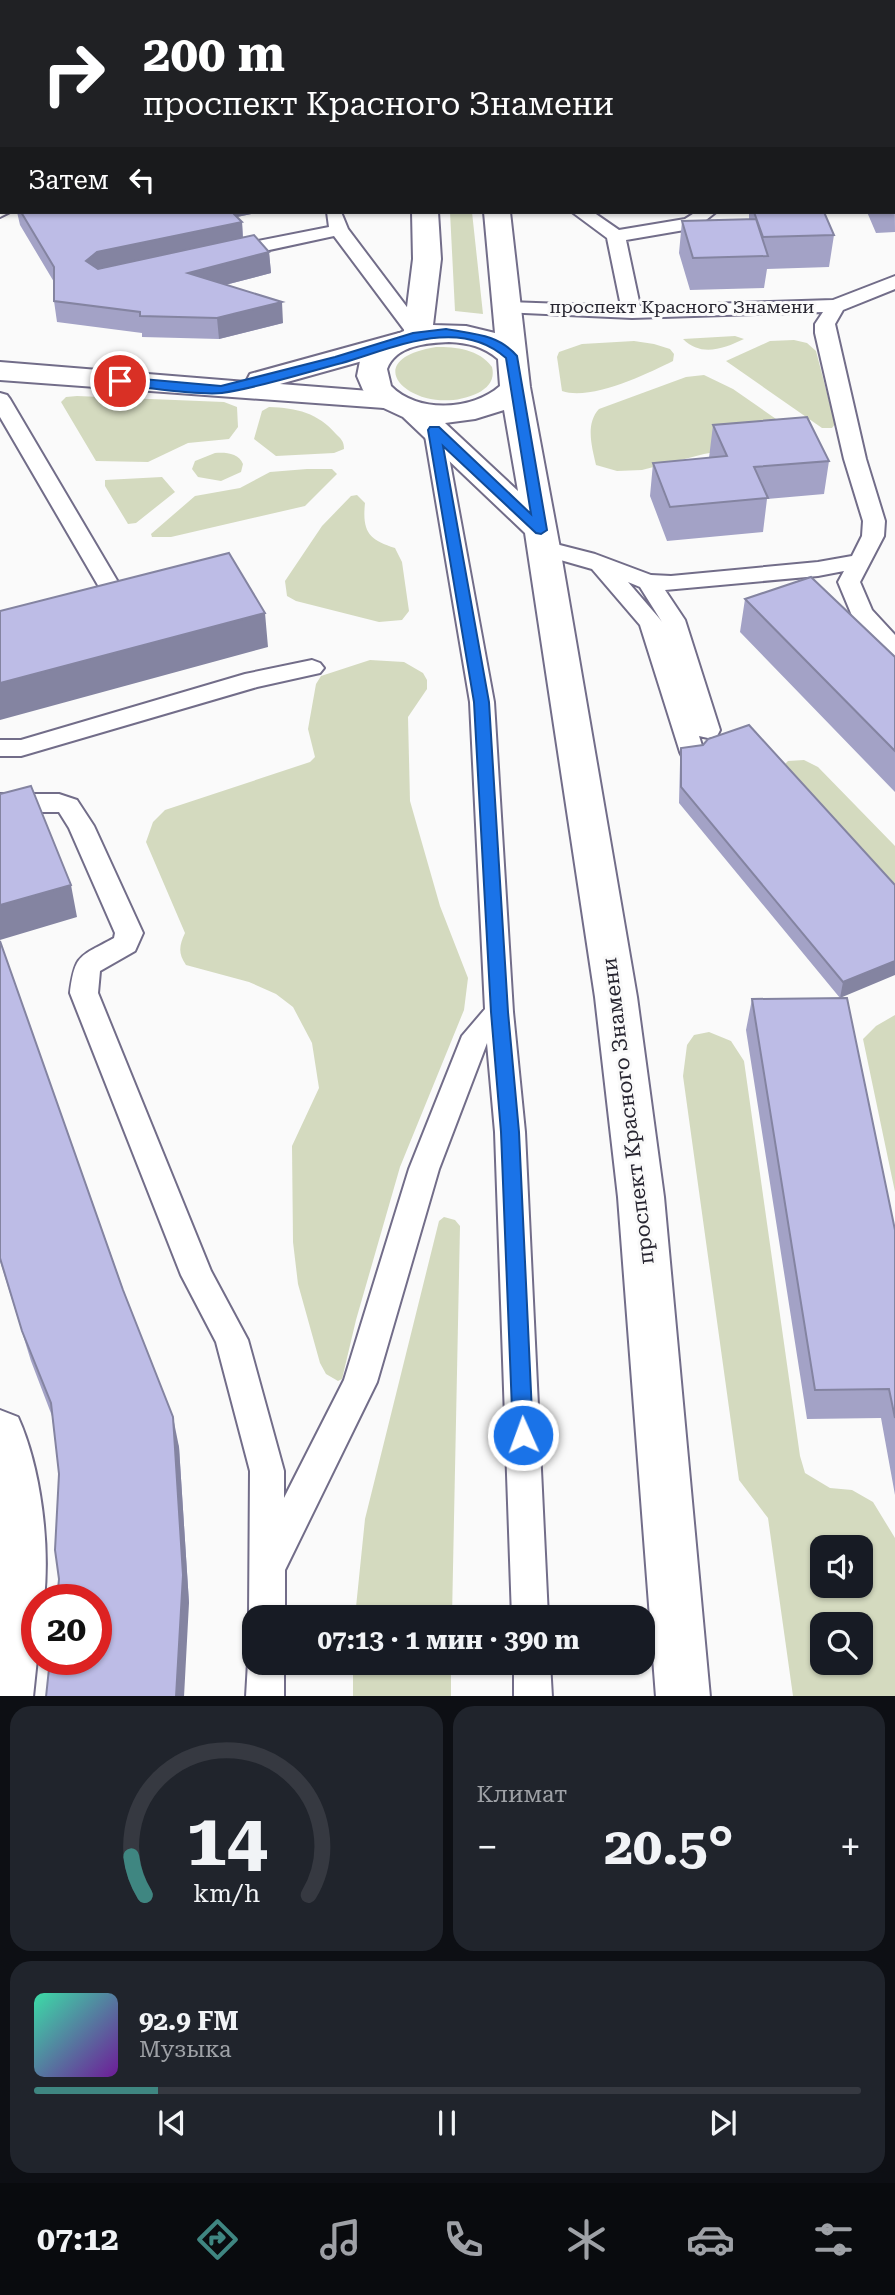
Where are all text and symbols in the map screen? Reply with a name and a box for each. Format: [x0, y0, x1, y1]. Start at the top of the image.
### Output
text: 200 m [143, 26, 285, 83]
icon: right [28, 28, 119, 119]
text: проспект Красного Знамени [143, 85, 614, 123]
icon: left [123, 161, 161, 199]
text: Затем [28, 165, 109, 195]
street label: проспект Красного Знамени [550, 296, 814, 317]
pin [90, 351, 150, 411]
icon: arrive [101, 362, 139, 400]
street label: проспект Красного Знамени [597, 956, 659, 1266]
position arrow [486, 1398, 560, 1472]
map controls [810, 1535, 873, 1675]
button: sound [810, 1535, 873, 1598]
speed limit sign: 20 [21, 1584, 112, 1675]
button: search [810, 1612, 873, 1675]
text: 07:13 · 1 мин · 390 m [318, 1625, 579, 1655]
text: Климат [477, 1781, 567, 1808]
text: 14 [185, 1798, 267, 1883]
text: 20.5° [604, 1816, 734, 1877]
text: − [477, 1825, 498, 1869]
text: + [840, 1825, 861, 1869]
text: km/h [193, 1878, 260, 1907]
text: 92.9 FM [139, 2006, 239, 2036]
text: Музыка [139, 2036, 231, 2063]
icon: previous [153, 2104, 191, 2142]
icon: pause [428, 2104, 466, 2142]
icon: next [704, 2104, 742, 2142]
icon: directions [193, 2215, 242, 2264]
icon: music [316, 2215, 365, 2264]
icon: phone [439, 2215, 488, 2264]
icon: climate [562, 2215, 611, 2264]
icon: car [686, 2215, 735, 2264]
icon: filters [809, 2215, 858, 2264]
text: 07:12 [37, 2220, 119, 2258]

